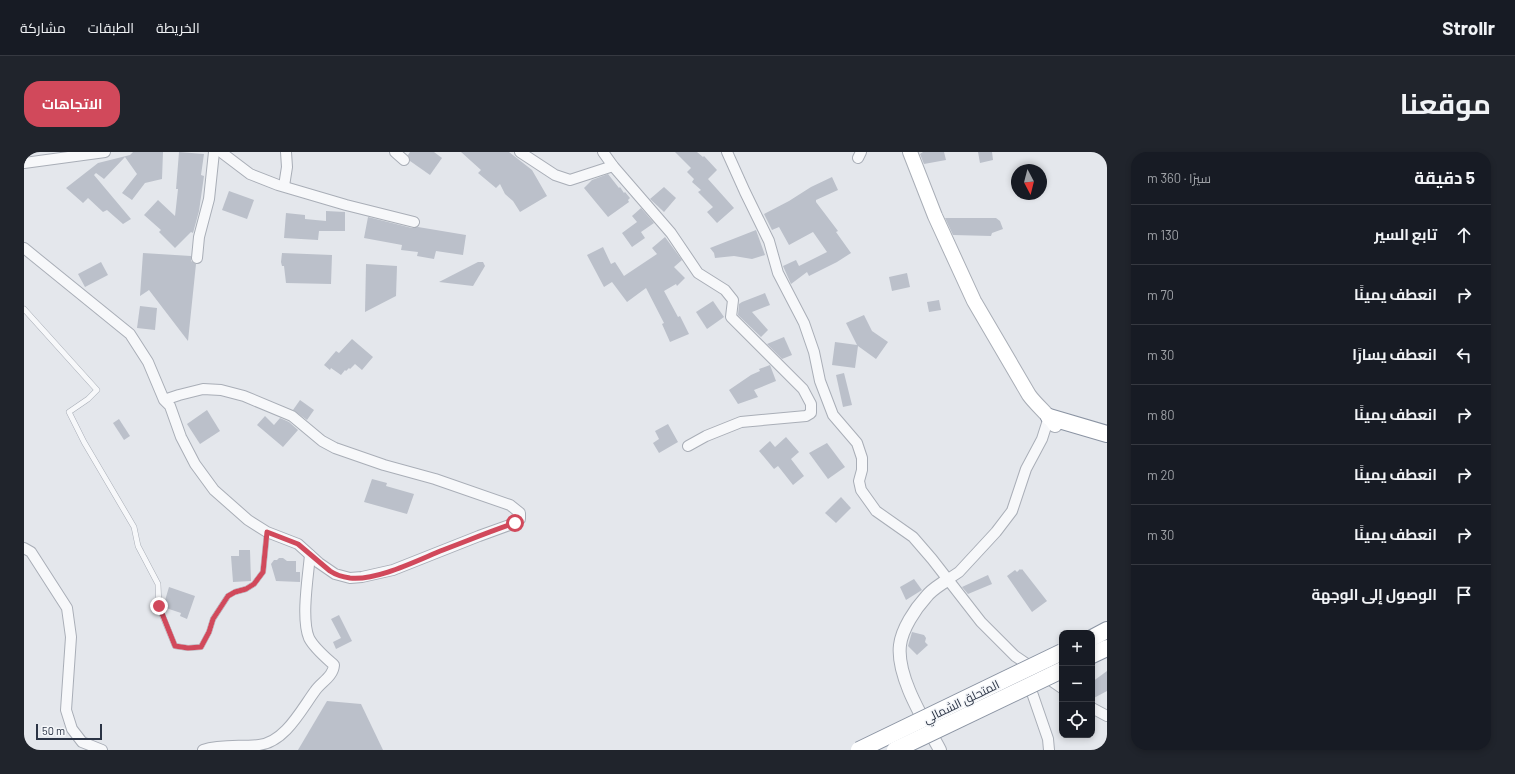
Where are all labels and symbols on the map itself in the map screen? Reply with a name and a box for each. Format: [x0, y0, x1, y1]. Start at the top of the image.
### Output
north arrow [1011, 164, 1047, 200]
route start [506, 514, 524, 532]
route end [150, 597, 168, 615]
street label: المتحلق الشمالي [921, 677, 1003, 729]
scale bar [36, 722, 102, 741]

